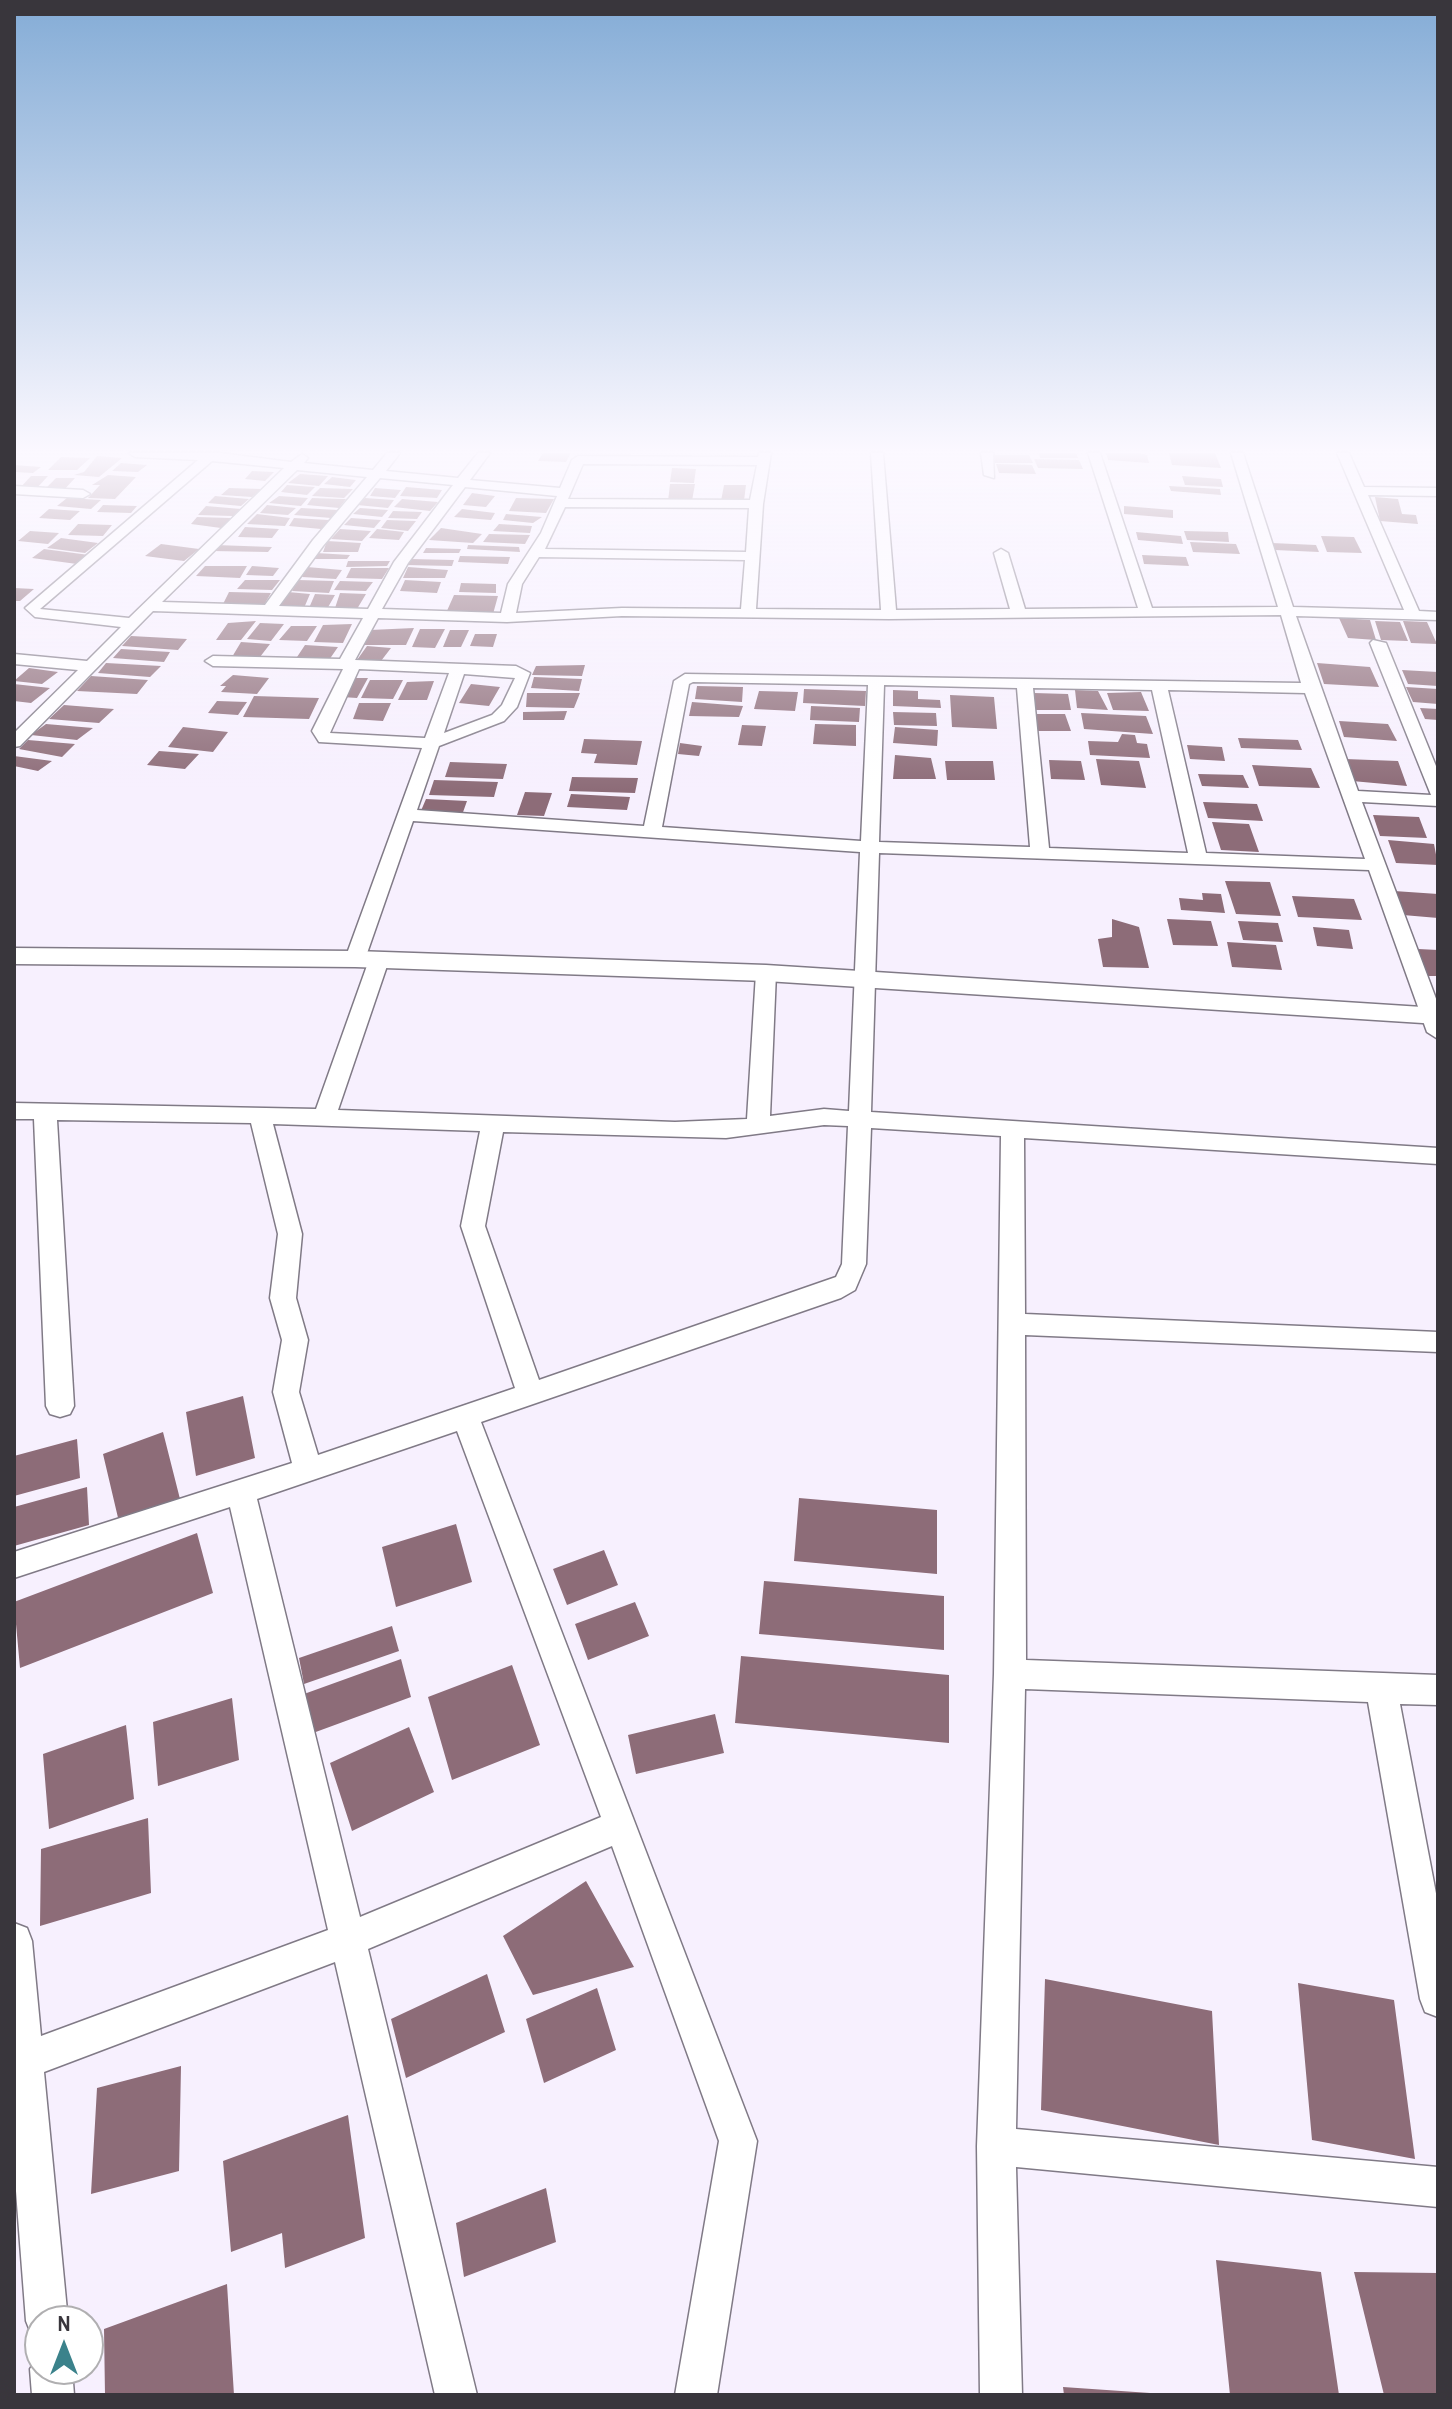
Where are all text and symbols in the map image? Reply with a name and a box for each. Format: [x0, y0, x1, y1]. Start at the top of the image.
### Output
north arrow [24, 2305, 104, 2385]
text: N [57, 2308, 71, 2338]

